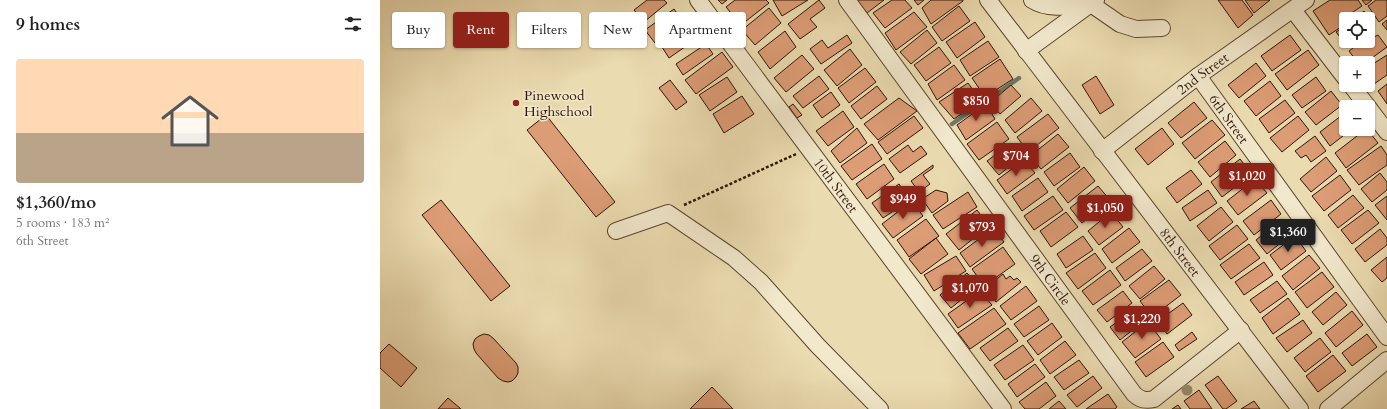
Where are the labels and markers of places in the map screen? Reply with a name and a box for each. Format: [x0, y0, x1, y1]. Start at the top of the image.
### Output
place label: Pinewood Highschool [524, 86, 593, 121]
pin: $850 [952, 88, 1000, 122]
marker: Pinewood Highschool [511, 98, 521, 108]
pin: $704 [992, 143, 1040, 177]
pin: $1,020 [1214, 163, 1280, 197]
pin: $949 [879, 186, 927, 220]
pin: $1,050 [1072, 195, 1138, 229]
pin: $793 [958, 214, 1006, 248]
pin: $1,360 [1255, 219, 1321, 253]
pin: $1,070 [937, 275, 1003, 309]
pin: $1,220 [1109, 306, 1175, 340]

